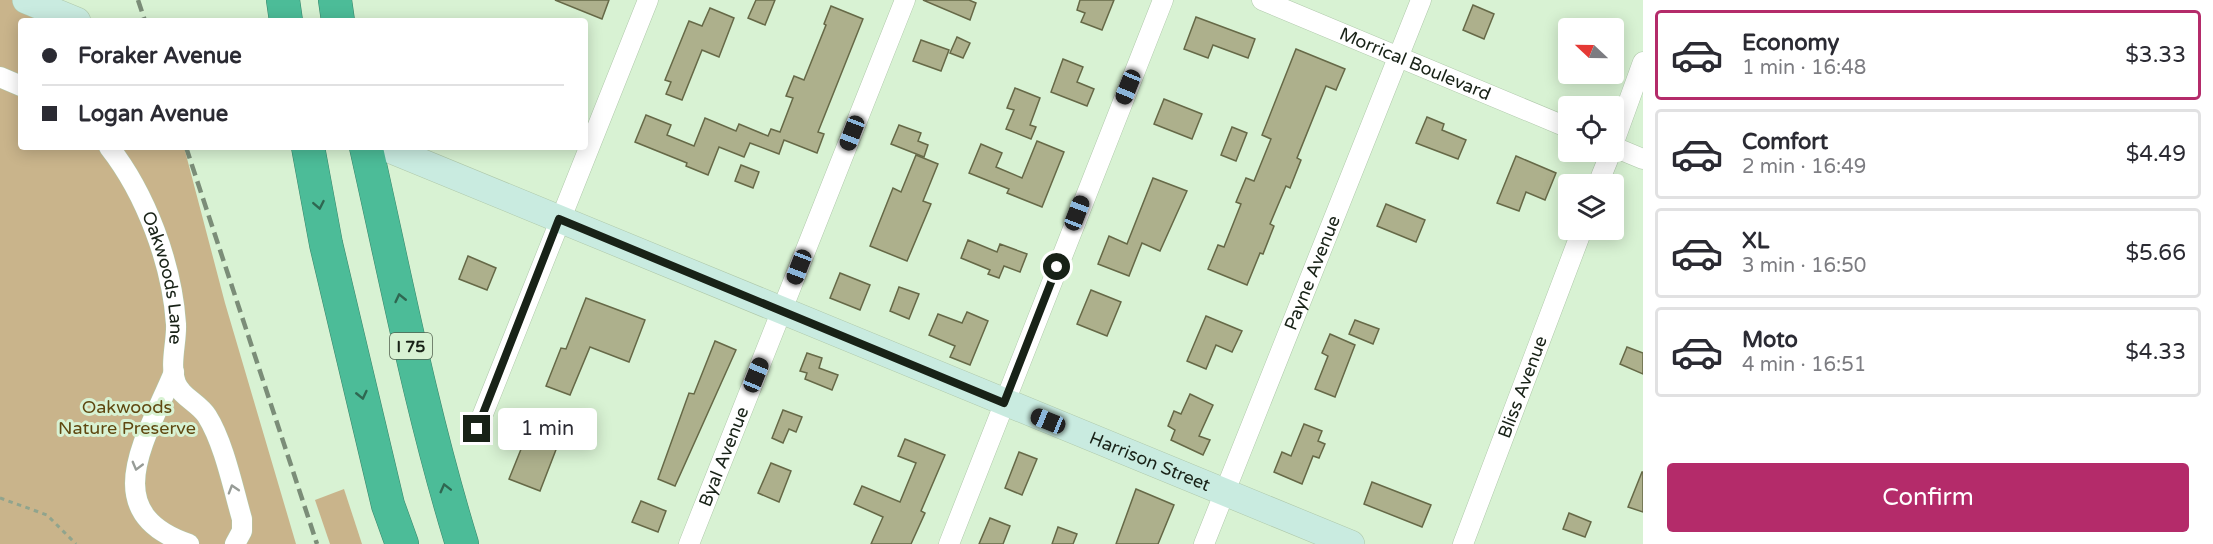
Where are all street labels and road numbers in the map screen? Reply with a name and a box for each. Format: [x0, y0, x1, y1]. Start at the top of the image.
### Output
street label: Morrical Boulevard [1336, 23, 1494, 105]
street label: Oakwoods Lane [137, 208, 187, 346]
street label: Payne Avenue [1279, 212, 1345, 333]
road number: I 75 [390, 333, 432, 359]
street label: Bliss Avenue [1493, 333, 1552, 441]
street label: Byal Avenue [694, 404, 753, 510]
street label: Harrison Street [1086, 427, 1214, 496]

